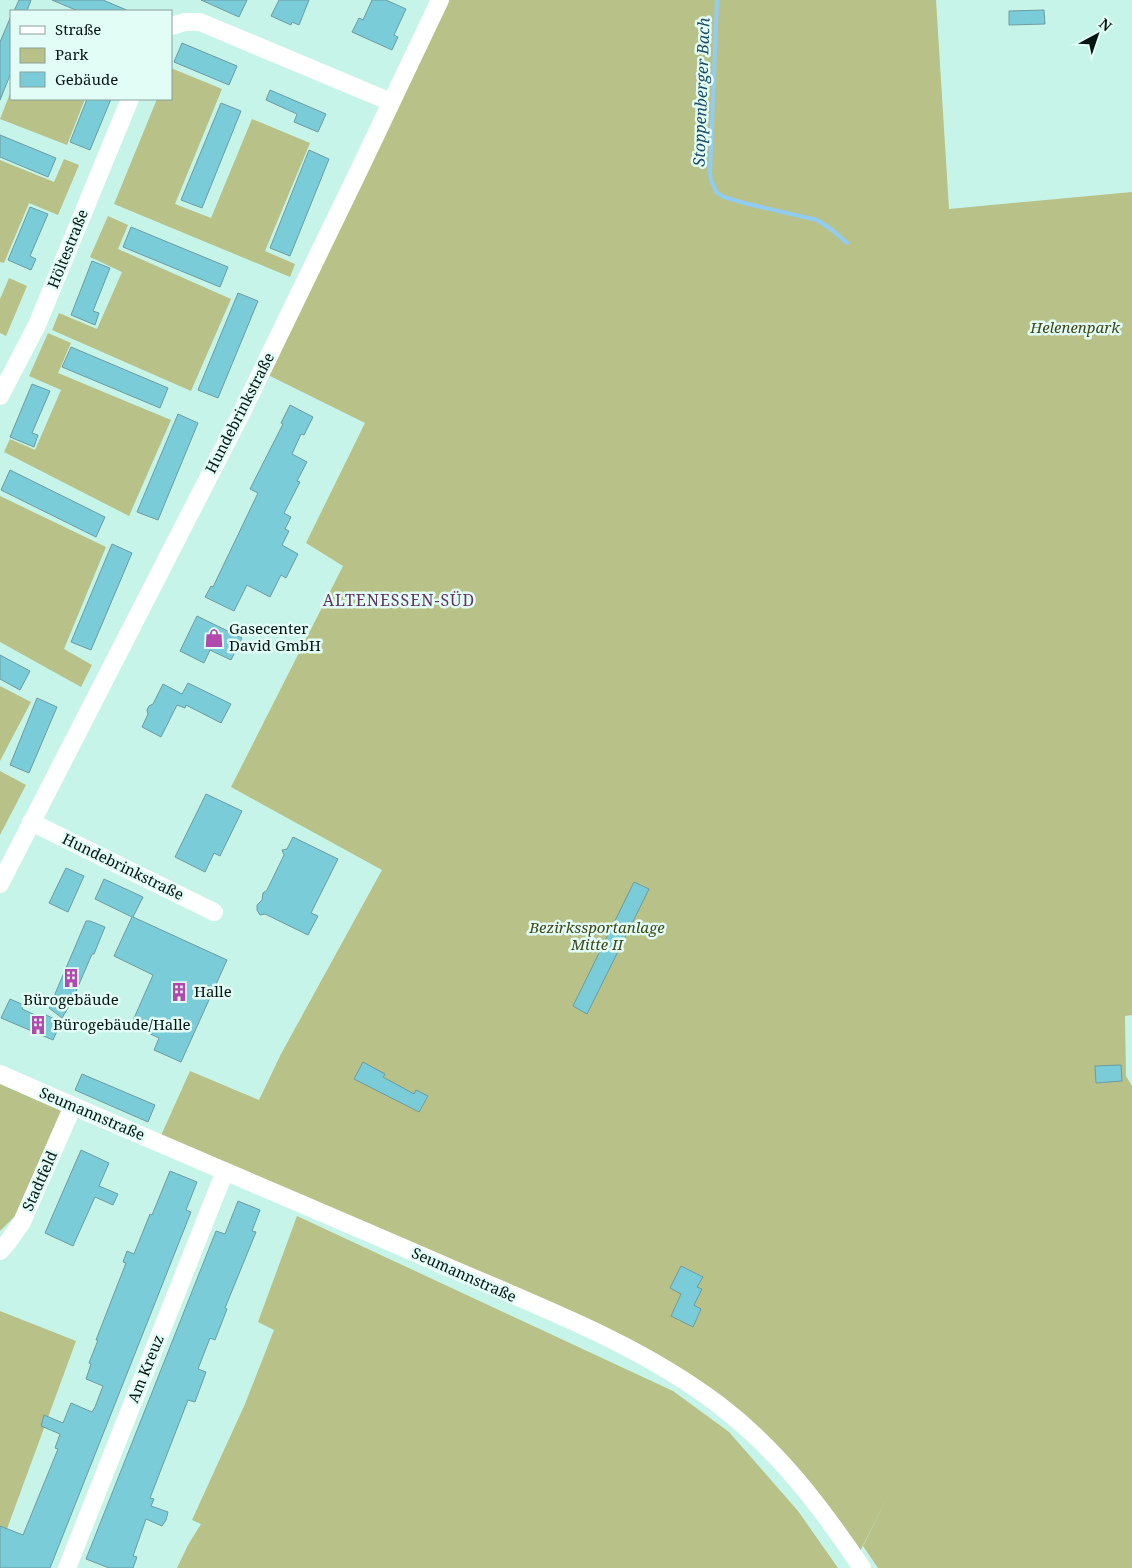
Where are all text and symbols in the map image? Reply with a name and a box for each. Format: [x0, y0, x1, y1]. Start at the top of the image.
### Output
legend [10, 10, 172, 100]
north arrow [1072, 10, 1122, 60]
text: N [1095, 14, 1116, 35]
water label: Stoppenberger Bach [687, 17, 715, 167]
text: Straße [55, 19, 101, 39]
text: Park [55, 44, 89, 64]
text: Gebäude [55, 69, 118, 89]
street label: Höltestraße [42, 206, 92, 291]
park label: Helenenpark [1029, 317, 1120, 337]
street label: Hundebrinkstraße [200, 349, 278, 476]
district label: ALTENESSEN-SÜD [323, 589, 475, 611]
place label: Gasecenter David GmbH [229, 618, 321, 655]
shop icon: Gasecenter David GmbH [203, 627, 225, 649]
street label: Hundebrinkstraße [59, 828, 188, 904]
park label: Bezirkssportanlage Mitte II [528, 917, 665, 954]
building icon: Bürogebäude [60, 967, 82, 989]
building icon: Halle [168, 981, 190, 1003]
place label: Halle [194, 981, 232, 1001]
place label: Bürogebäude [23, 989, 119, 1009]
building icon: Bürogebäude/Halle [27, 1014, 49, 1036]
place label: Bürogebäude/Halle [53, 1014, 191, 1034]
street label: Seumannstraße [37, 1082, 148, 1144]
street label: Stadtfeld [17, 1147, 61, 1214]
street label: Seumannstraße [409, 1242, 520, 1306]
street label: Am Kreuz [122, 1332, 168, 1405]

